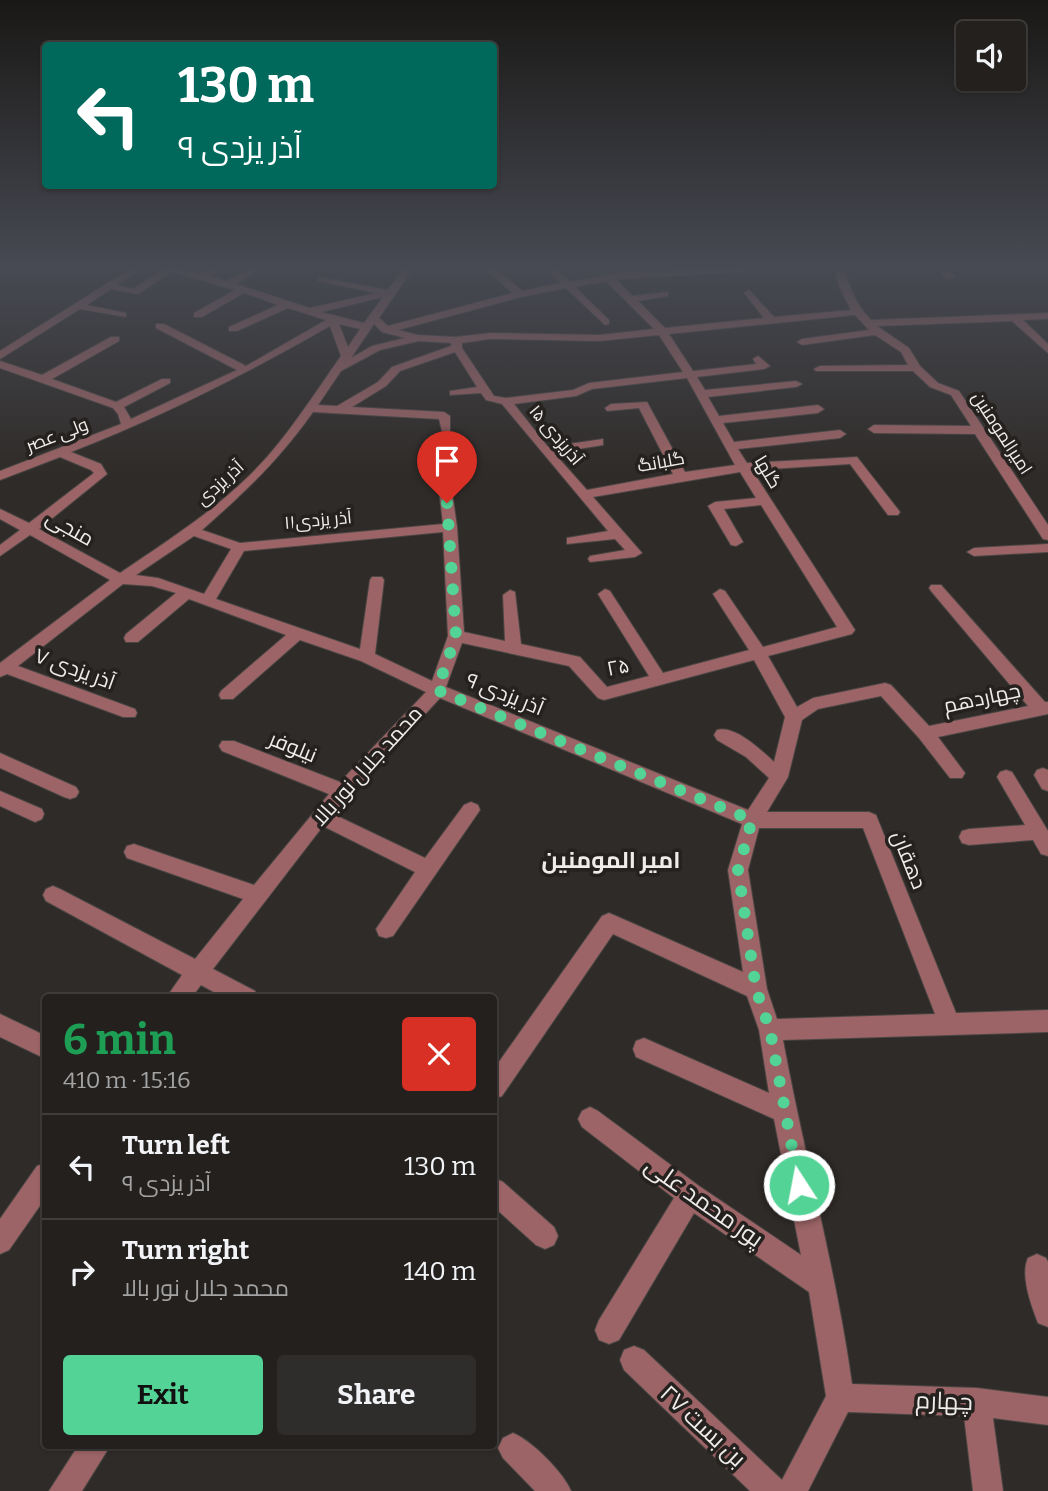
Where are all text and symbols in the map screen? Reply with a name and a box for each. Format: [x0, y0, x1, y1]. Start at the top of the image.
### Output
map controls [956, 21, 1026, 91]
button: sound [956, 21, 1026, 91]
text: 130 m [178, 56, 314, 115]
icon: left [63, 70, 154, 161]
text: آذر یزدی ۹ [178, 128, 302, 166]
street label: امیرالمومنین [967, 388, 1037, 478]
street label: ۱۵ آذریزدی [524, 400, 588, 470]
street label: ولی عصر [22, 413, 91, 457]
pin [417, 431, 477, 503]
icon: arrive [428, 442, 466, 480]
street label: گلبانگ [636, 447, 686, 477]
street label: گلها [750, 451, 786, 493]
street label: آذر یزدی [191, 456, 249, 510]
street label: منجی [41, 504, 99, 552]
street label: آذر یزدی۱۱ [283, 506, 353, 534]
street label: آذر یزدی ۷ [31, 642, 119, 696]
street label: ۲۵ [604, 652, 632, 682]
street label: آذر یزدی ۹ [462, 667, 548, 721]
street label: چهاردهم [941, 677, 1023, 720]
street label: محمد جلال نور بالا [306, 701, 428, 831]
street label: نیلوفر [264, 725, 321, 768]
street label: دهقان [886, 827, 932, 893]
district label: امیر المومنین [542, 846, 680, 874]
text: 6 min [63, 1015, 176, 1065]
button: close [402, 1017, 476, 1091]
text: 410 m · 15:16 [63, 1066, 190, 1094]
text: Turn left [122, 1130, 230, 1161]
icon: left [63, 1148, 101, 1186]
position arrow [762, 1148, 836, 1222]
text: 130 m [404, 1151, 476, 1182]
street label: پور محمد علی [638, 1151, 769, 1255]
text: آذر یزدی ۹ [122, 1169, 211, 1197]
text: Turn right [122, 1235, 249, 1266]
icon: right [63, 1253, 101, 1291]
text: 140 m [404, 1256, 476, 1287]
text: محمد جلال نور بالا [122, 1274, 289, 1302]
button: Exit [63, 1355, 263, 1435]
button: Share [277, 1355, 476, 1435]
street label: بن بست ۲۷ [654, 1379, 752, 1473]
street label: چهارم [915, 1386, 973, 1418]

